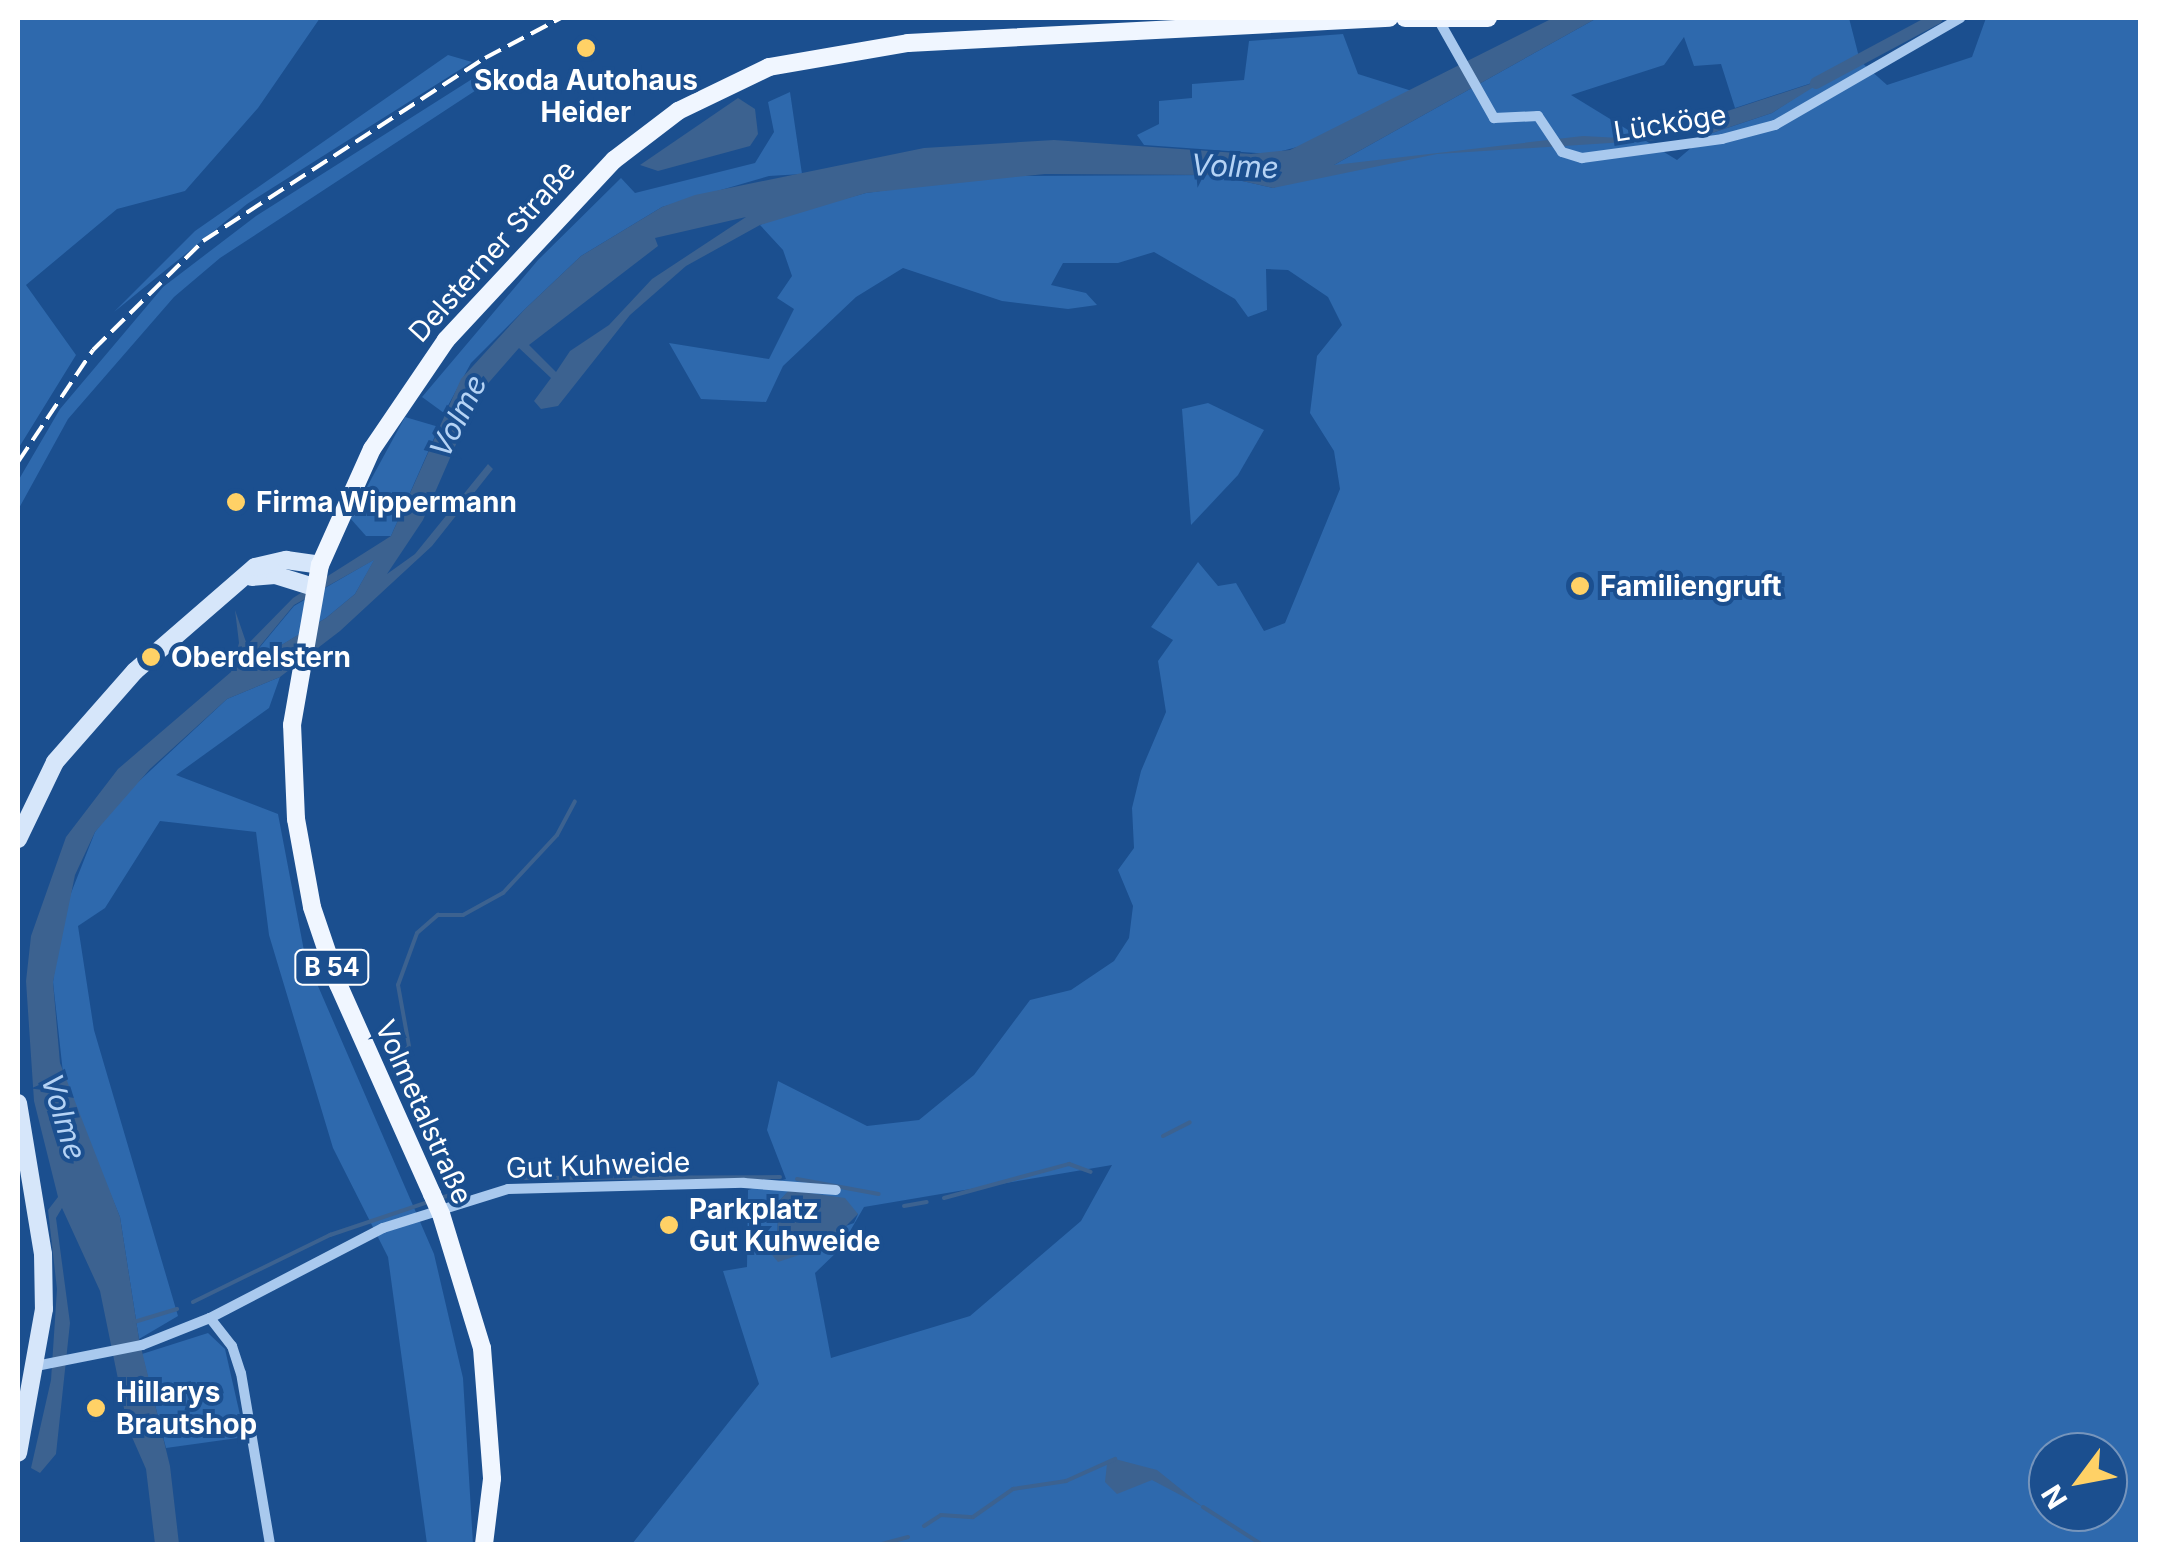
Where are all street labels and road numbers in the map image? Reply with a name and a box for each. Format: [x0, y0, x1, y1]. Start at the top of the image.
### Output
street label: Lücköge [1611, 98, 1729, 148]
street label: Delsterner Straße [402, 153, 582, 349]
road number: B 54 [292, 947, 372, 987]
street label: Volmetalstraße [368, 1015, 480, 1209]
street label: Gut Kuhweide [505, 1145, 691, 1185]

